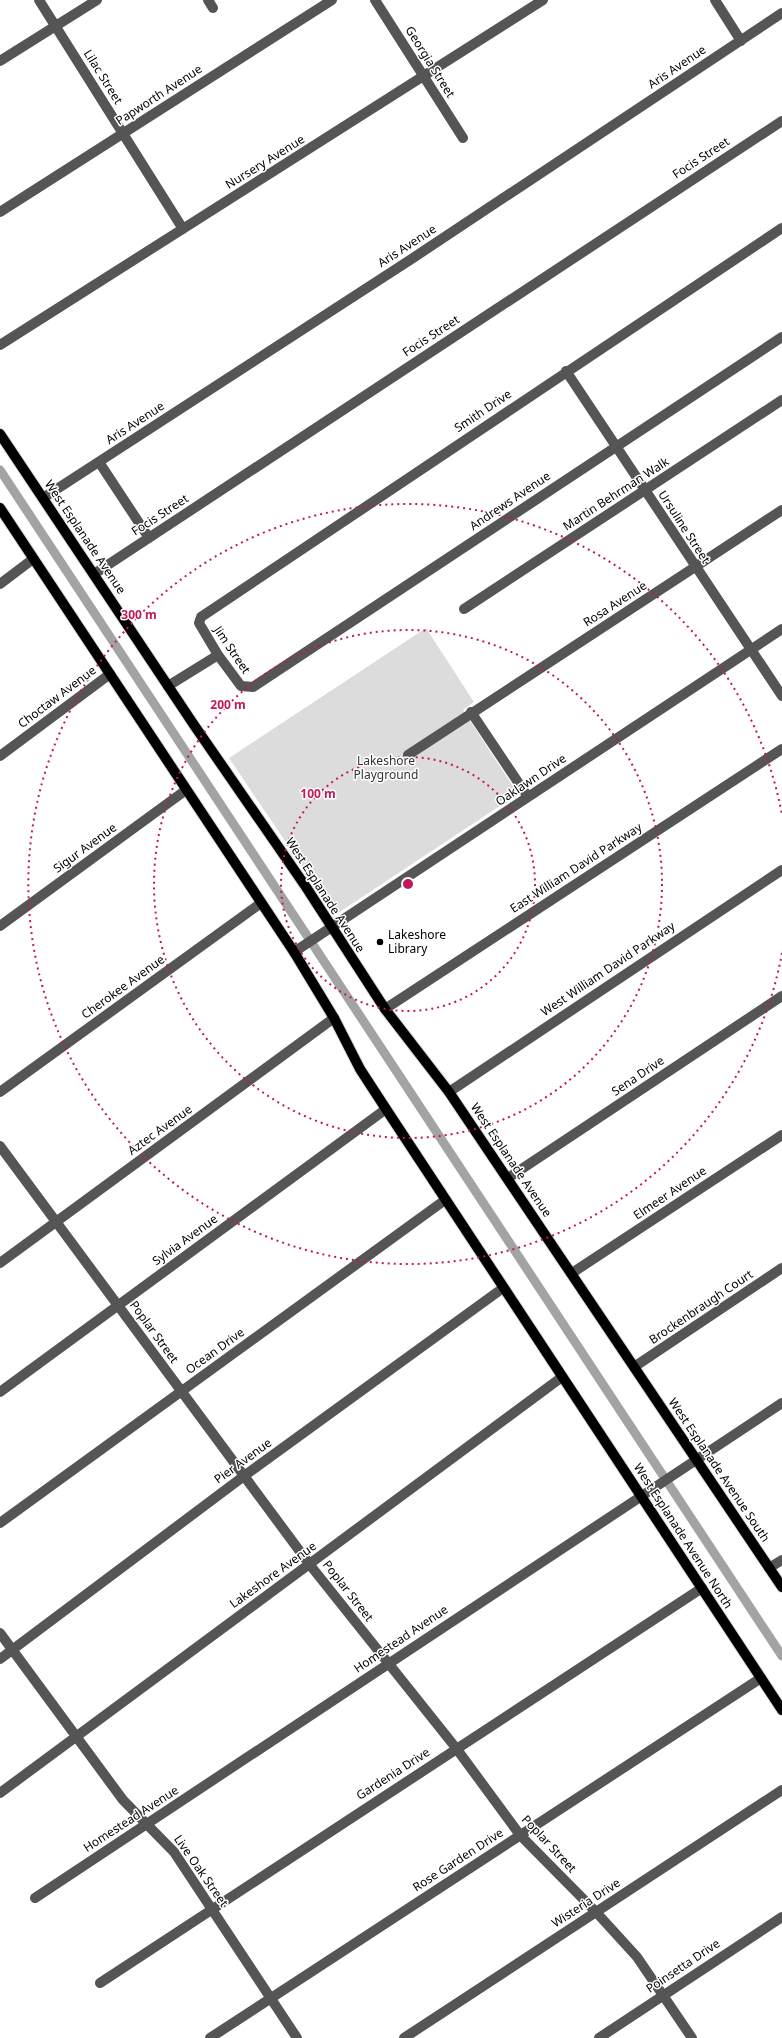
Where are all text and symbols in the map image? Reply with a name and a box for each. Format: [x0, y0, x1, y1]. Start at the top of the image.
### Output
street label: Georgia Street [402, 23, 460, 101]
street label: Aris Avenue [644, 41, 709, 92]
street label: Lilac Street [80, 46, 127, 108]
street label: Papworth Avenue [112, 60, 205, 129]
street label: Nursery Avenue [222, 130, 308, 193]
street label: Focis Street [669, 132, 733, 182]
street label: Aris Avenue [374, 220, 440, 271]
street label: Focis Street [399, 310, 463, 360]
street label: Smith Drive [451, 385, 515, 436]
street label: Aris Avenue [102, 397, 168, 448]
street label: Martin Behrman Walk [559, 453, 672, 534]
street label: Andrews Avenue [466, 467, 554, 534]
street label: West Esplanade Avenue [41, 476, 130, 597]
street label: Ursuline Street [654, 487, 715, 567]
street label: Focis Street [128, 489, 192, 539]
street label: Rosa Avenue [580, 577, 650, 630]
text: 300 m [121, 606, 157, 623]
street label: Jim Street [210, 622, 255, 678]
street label: Choctaw Avenue [14, 661, 99, 732]
text: 200 m [210, 696, 246, 713]
street label: Oaklawn Drive [492, 749, 570, 810]
park label: Lakeshore Playground [354, 752, 418, 783]
text: 100 m [300, 785, 336, 802]
street label: East William David Parkway [507, 818, 646, 917]
street label: Sigur Avenue [49, 819, 120, 876]
street label: West Esplanade Avenue [282, 834, 369, 956]
centre of rings [401, 877, 415, 891]
street label: West William David Parkway [537, 917, 679, 1020]
place label: Lakeshore Library [388, 926, 446, 957]
marker: Lakeshore Library [375, 937, 385, 947]
street label: Cherokee Avenue [78, 951, 168, 1023]
street label: Sena Drive [608, 1052, 668, 1099]
street label: West Esplanade Avenue [467, 1099, 556, 1220]
street label: Aztec Avenue [124, 1100, 195, 1159]
street label: Elmeer Avenue [630, 1162, 710, 1223]
street label: Sylvia Avenue [149, 1210, 221, 1269]
street label: Brockenbraugh Court [645, 1265, 757, 1348]
street label: Poplar Street [126, 1297, 183, 1367]
street label: Ocean Drive [182, 1323, 248, 1378]
street label: West Esplanade Avenue South [665, 1394, 774, 1545]
street label: Pier Avenue [210, 1434, 275, 1487]
street label: West Esplanade Avenue North [630, 1460, 737, 1612]
street label: Lakeshore Avenue [226, 1537, 320, 1612]
street label: Poplar Street [319, 1557, 378, 1625]
street label: Homestead Avenue [350, 1601, 451, 1676]
street label: Gardenia Drive [353, 1743, 433, 1804]
street label: Homestead Avenue [80, 1781, 182, 1856]
street label: Poplar Street [518, 1811, 581, 1877]
street label: Rose Garden Drive [409, 1824, 507, 1895]
street label: Live Oak Street [170, 1831, 233, 1911]
street label: Wisteria Drive [548, 1874, 624, 1931]
street label: Poinsetta Drive [642, 1934, 723, 1997]

